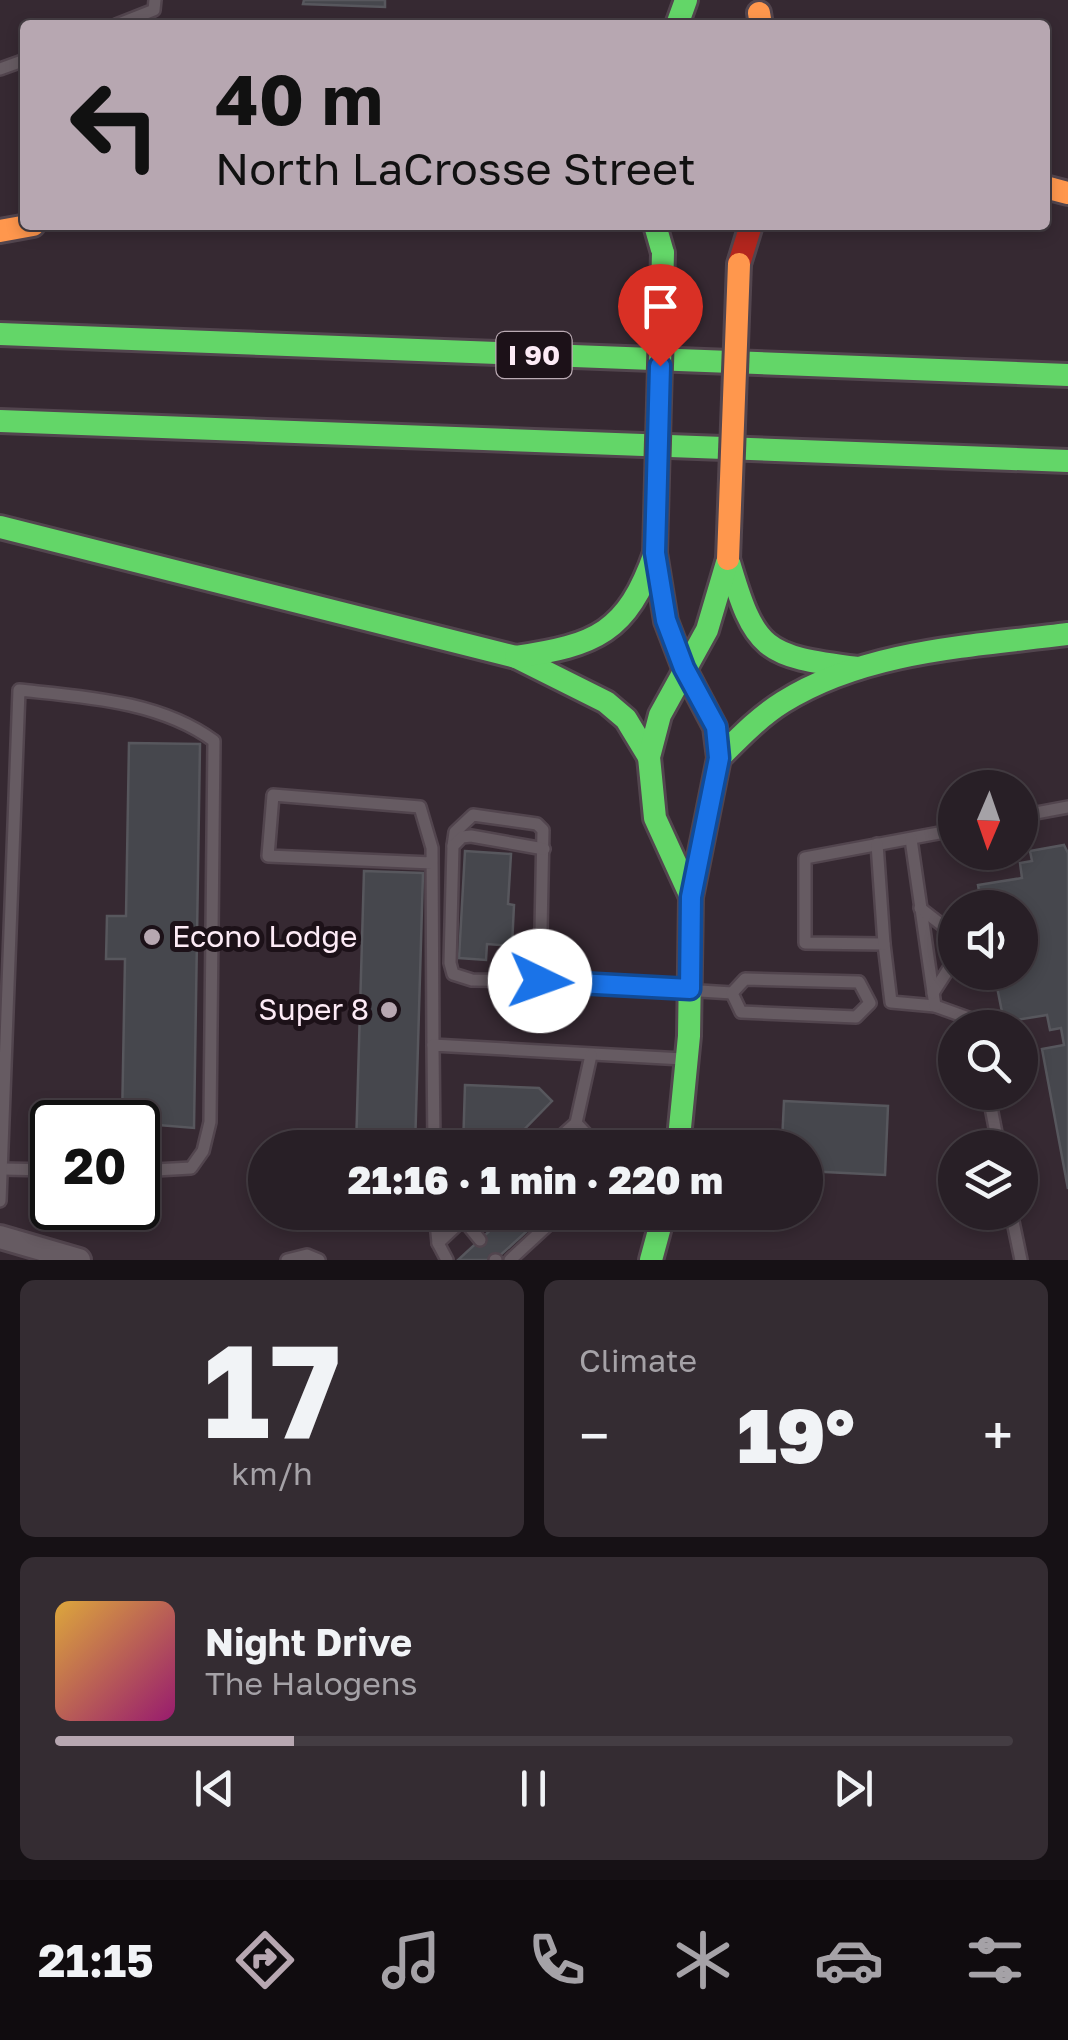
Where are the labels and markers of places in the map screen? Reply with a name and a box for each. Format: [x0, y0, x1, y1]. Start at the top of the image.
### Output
pin [618, 264, 703, 367]
place label: Econo Lodge [172, 918, 357, 954]
marker: Econo Lodge [141, 926, 163, 948]
place label: Super 8 [258, 991, 369, 1027]
marker: Super 8 [378, 999, 400, 1021]

